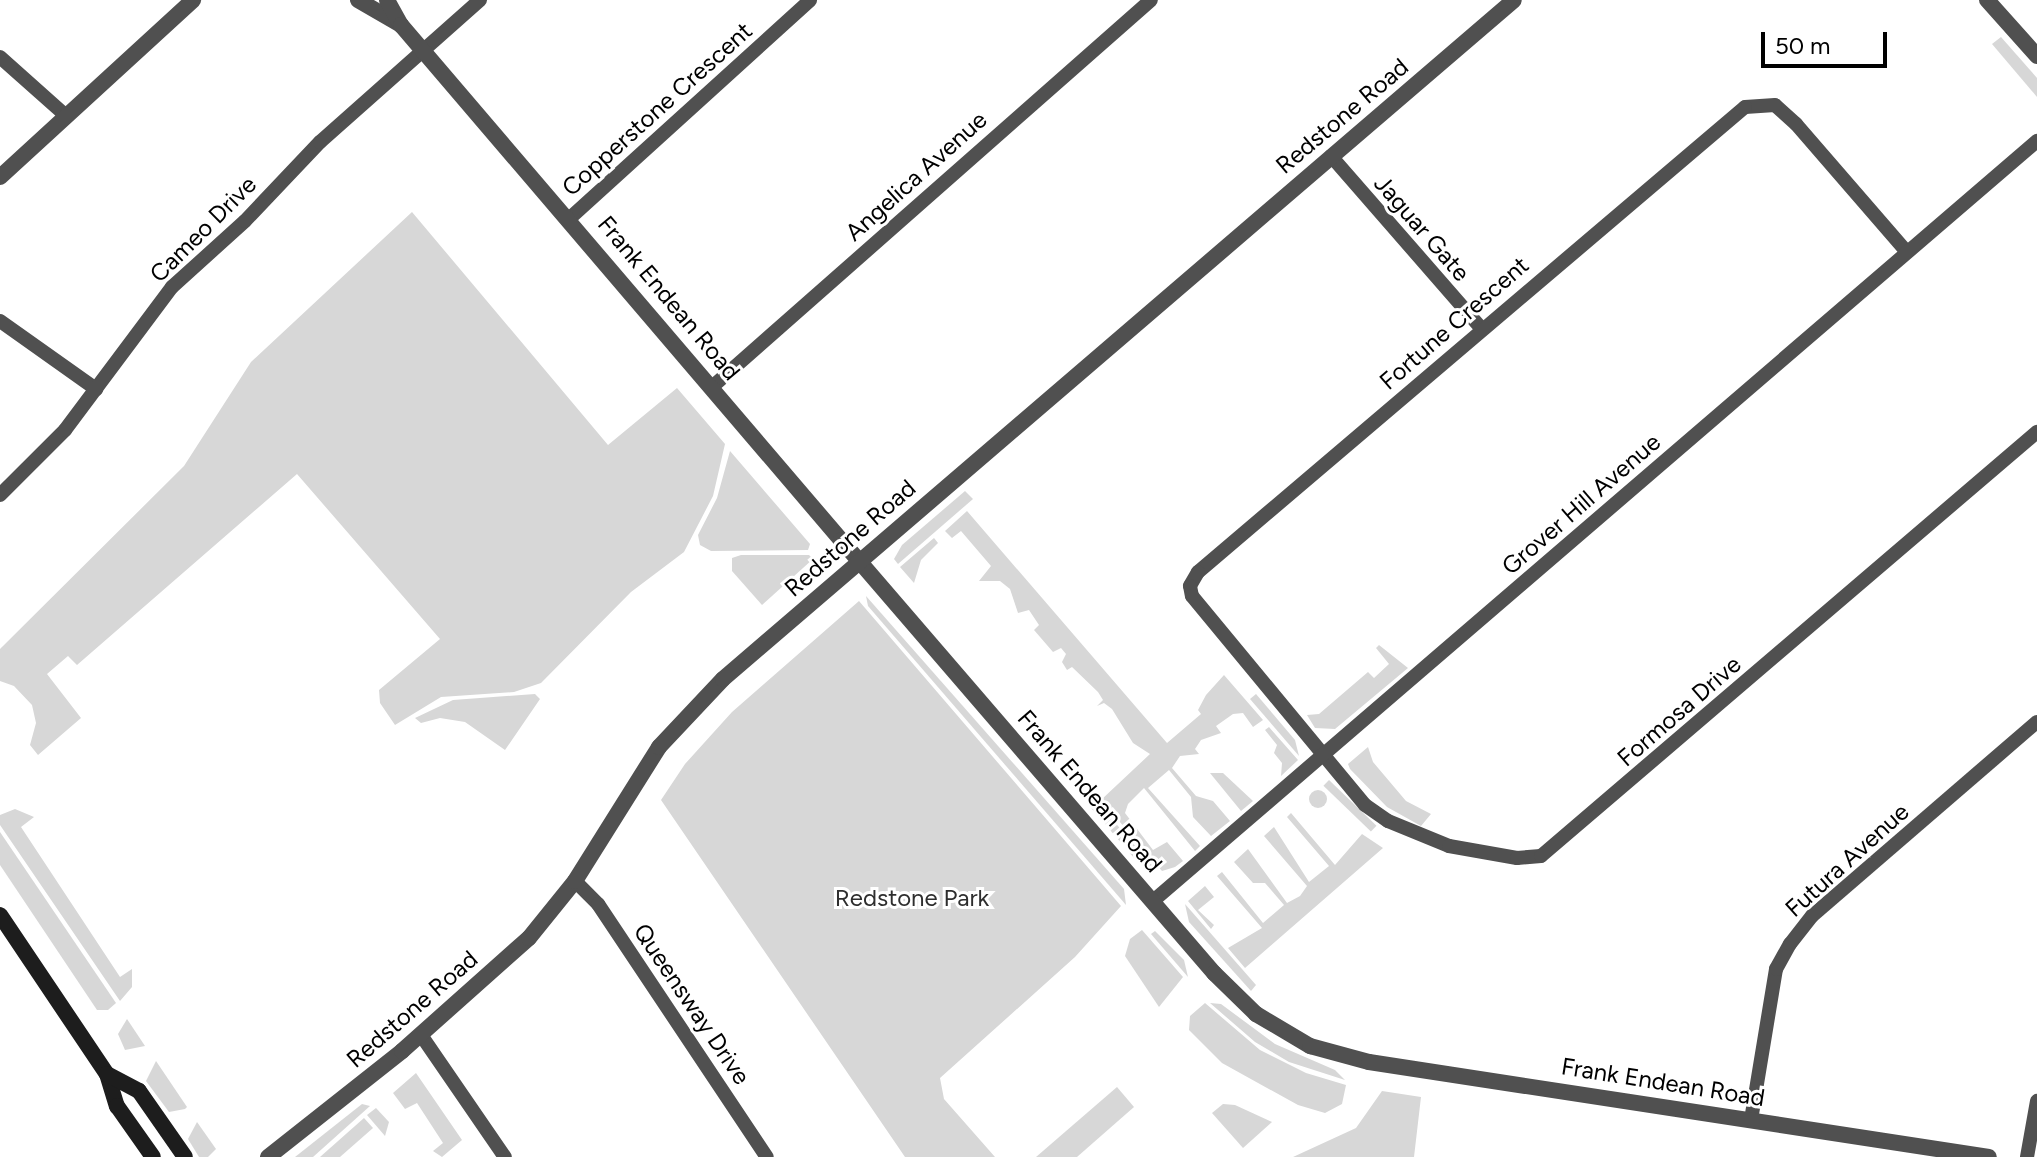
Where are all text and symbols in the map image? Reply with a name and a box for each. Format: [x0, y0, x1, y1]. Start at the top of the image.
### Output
street label: Copperstone Crescent [556, 16, 758, 202]
scale bar [1765, 16, 1891, 66]
text: 50 m [1775, 31, 1831, 60]
street label: Redstone Road [1270, 52, 1414, 180]
street label: Angelica Avenue [839, 105, 993, 247]
street label: Jaguar Gate [1368, 169, 1476, 287]
street label: Cameo Drive [144, 170, 262, 288]
street label: Frank Endean Road [592, 210, 746, 386]
street label: Fortune Crescent [1374, 250, 1534, 396]
street label: Grover Hill Avenue [1496, 427, 1666, 581]
street label: Redstone Road [779, 473, 921, 603]
street label: Formosa Drive [1611, 650, 1747, 772]
street label: Frank Endean Road [1012, 704, 1168, 878]
street label: Futura Avenue [1779, 797, 1915, 923]
park label: Redstone Park [835, 884, 989, 912]
street label: Queensway Drive [628, 918, 756, 1090]
street label: Redstone Road [341, 944, 483, 1074]
street label: Frank Endean Road [1559, 1052, 1767, 1112]

